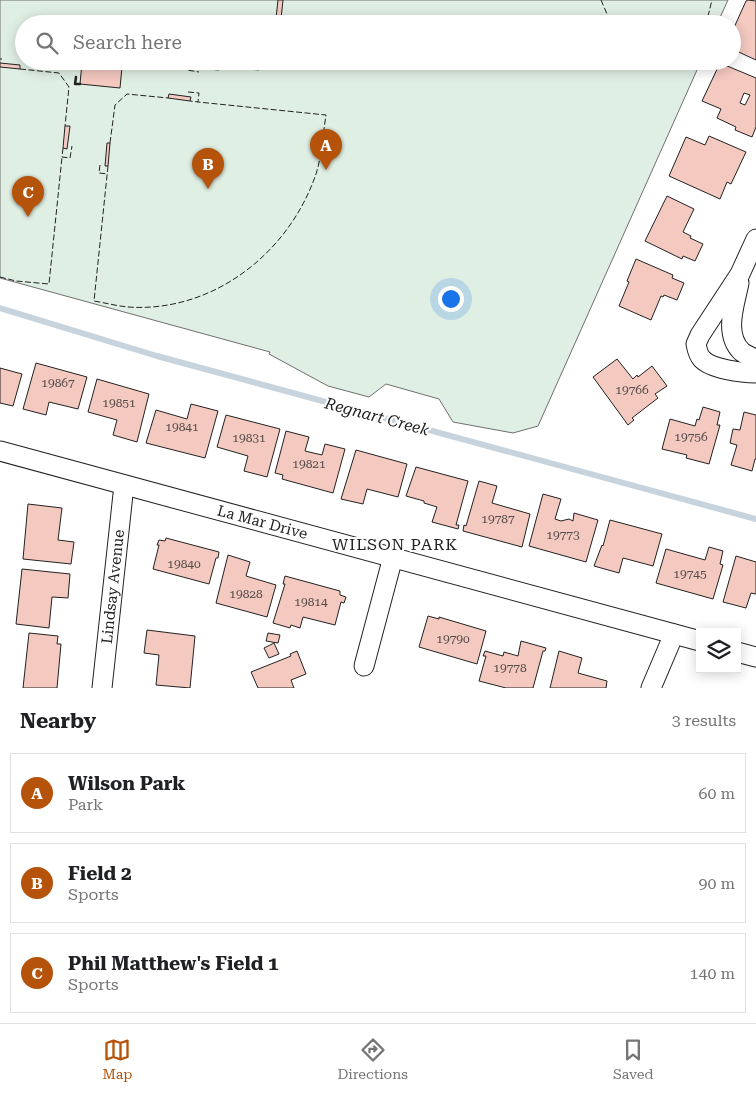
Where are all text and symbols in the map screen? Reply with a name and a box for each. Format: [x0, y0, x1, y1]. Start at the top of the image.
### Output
search box [15, 15, 741, 70]
icon: search [33, 29, 61, 57]
text: Search here [73, 31, 182, 54]
pin: A [310, 129, 342, 170]
pin: B [192, 148, 224, 189]
pin: C [12, 176, 44, 217]
your location [438, 286, 464, 312]
house number: 19867 [41, 376, 75, 390]
house number: 19766 [615, 383, 649, 397]
water label: Regnart Creek [322, 393, 431, 440]
house number: 19851 [102, 396, 136, 410]
house number: 19841 [165, 420, 199, 434]
house number: 19756 [674, 430, 708, 444]
house number: 19831 [232, 431, 266, 445]
house number: 19821 [292, 457, 326, 471]
street label: La Mar Drive [215, 501, 310, 543]
house number: 19787 [481, 512, 515, 526]
house number: 19773 [546, 528, 580, 542]
street label: Lindsay Avenue [98, 529, 128, 645]
district label: WILSON PARK [332, 535, 458, 554]
house number: 19840 [167, 557, 201, 571]
house number: 19745 [673, 567, 707, 581]
house number: 19828 [229, 587, 263, 601]
house number: 19814 [294, 595, 328, 609]
map controls [696, 628, 741, 673]
button: layers [696, 628, 741, 673]
house number: 19790 [436, 632, 470, 646]
house number: 19778 [493, 661, 527, 675]
text: Nearby [20, 709, 96, 733]
text: 3 results [672, 711, 736, 730]
text: Wilson Park [68, 772, 185, 795]
text: A [31, 784, 43, 803]
text: 60 m [698, 784, 735, 803]
text: Park [68, 795, 103, 814]
text: Field 2 [68, 862, 132, 885]
text: B [31, 874, 43, 893]
text: 90 m [698, 874, 735, 893]
text: Sports [68, 885, 119, 904]
text: Phil Matthew's Field 1 [68, 952, 279, 975]
text: C [31, 964, 43, 983]
text: 140 m [689, 964, 735, 983]
text: Sports [68, 975, 119, 994]
tab: Map [103, 1036, 132, 1082]
tab: Directions [337, 1036, 408, 1082]
tab: Saved [613, 1036, 654, 1082]

